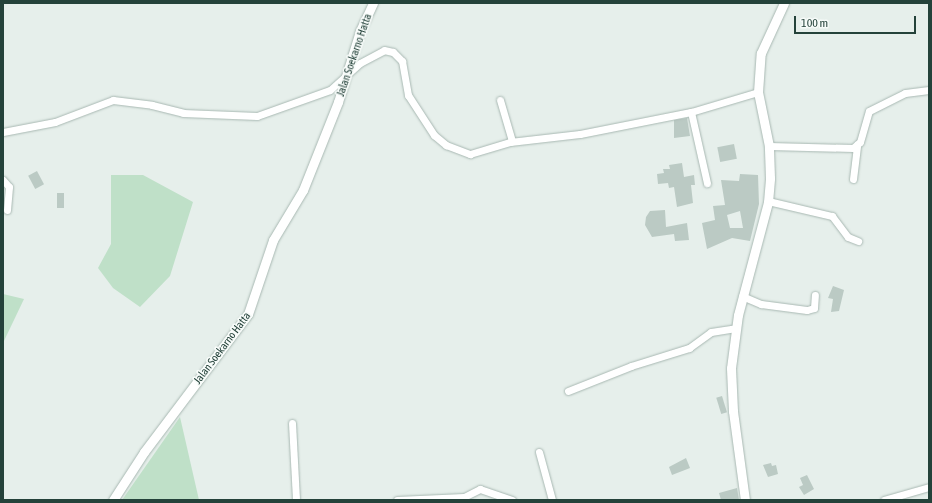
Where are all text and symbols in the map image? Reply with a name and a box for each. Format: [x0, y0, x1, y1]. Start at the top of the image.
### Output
scale bar [796, 8, 918, 34]
street label: Jalan Soekarno Hatta [334, 12, 374, 98]
text: 100 m [801, 16, 828, 30]
street label: Jalan Soekarno Hatta [191, 310, 253, 386]

